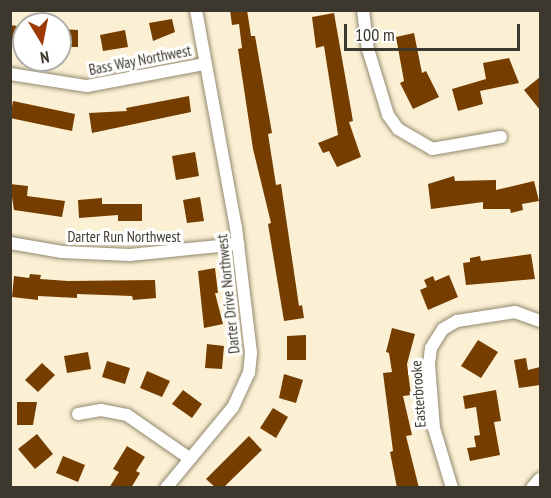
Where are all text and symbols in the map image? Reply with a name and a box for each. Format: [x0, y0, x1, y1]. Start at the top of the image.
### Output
north arrow [12, 12, 72, 72]
scale bar [347, 12, 522, 50]
text: 100 m [355, 23, 395, 46]
street label: Bass Way Northwest [87, 41, 193, 79]
text: N [39, 47, 51, 68]
street label: Darter Run Northwest [67, 228, 181, 246]
street label: Darter Drive Northwest [213, 233, 243, 355]
street label: Easterbrooke [407, 360, 429, 428]

